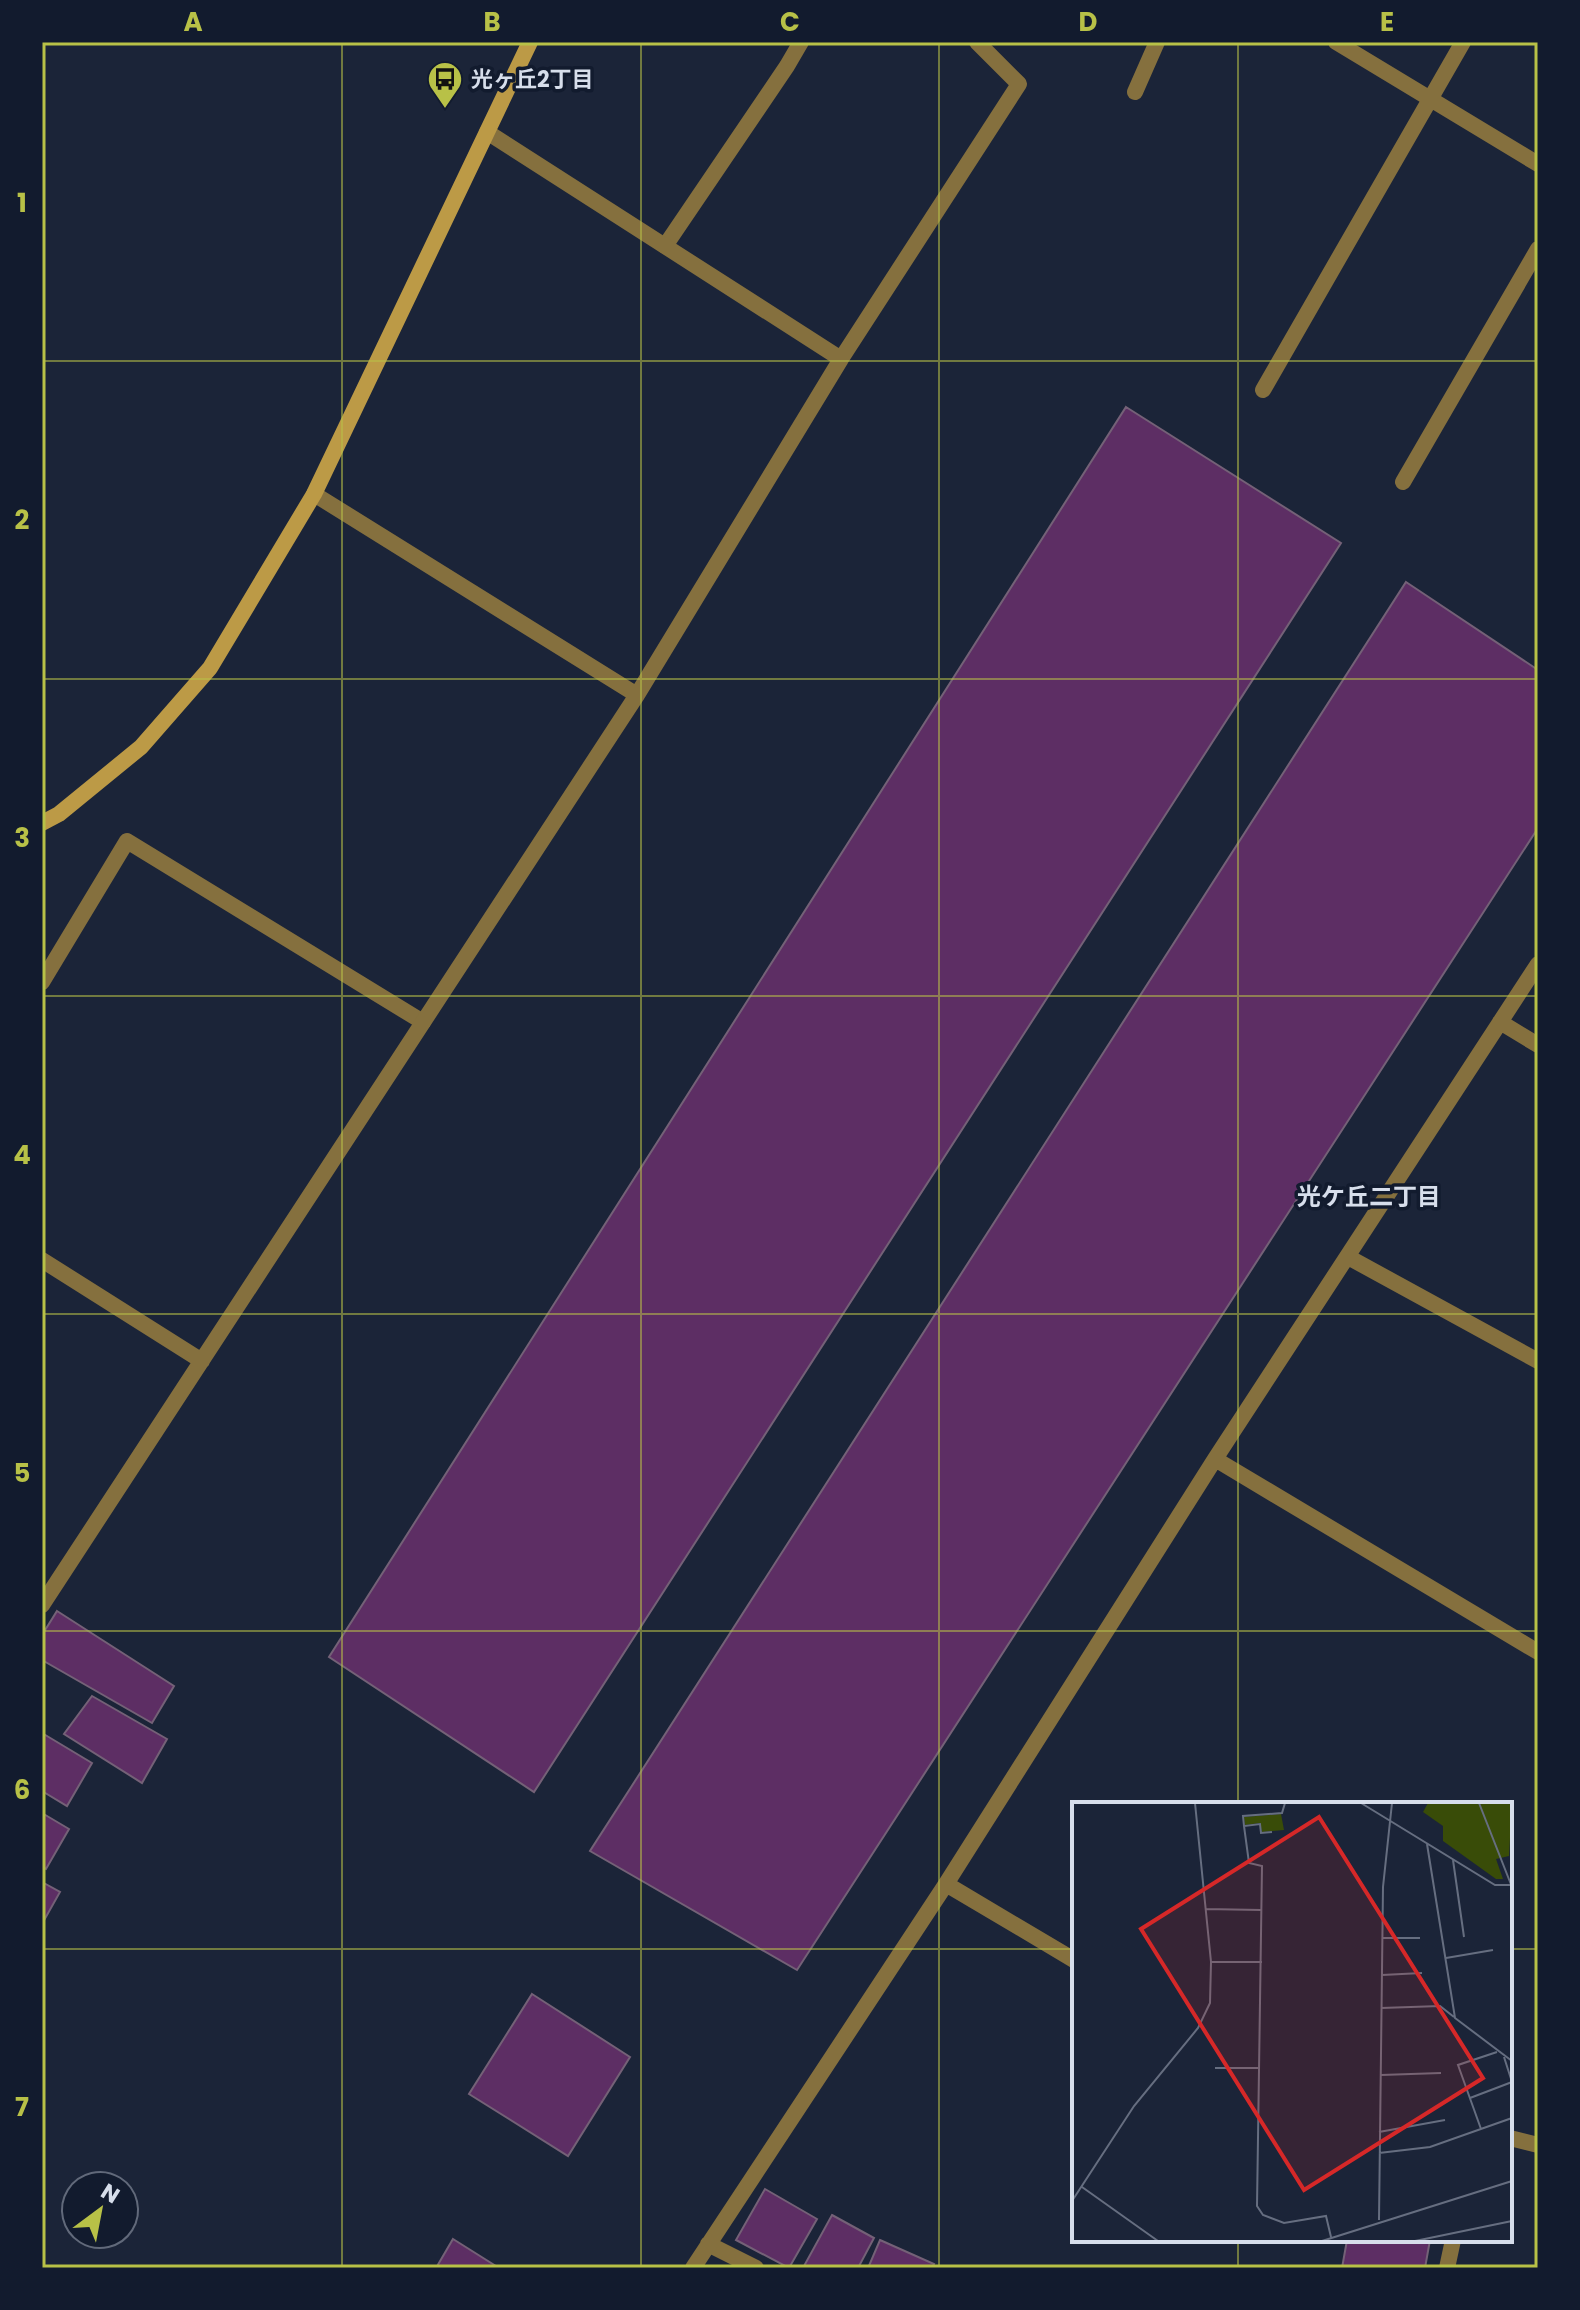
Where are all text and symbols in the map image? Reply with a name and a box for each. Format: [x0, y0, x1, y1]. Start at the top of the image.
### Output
text: A [183, 4, 203, 40]
text: B [483, 4, 501, 40]
text: C [780, 4, 800, 40]
text: D [1079, 4, 1098, 40]
text: E [1380, 4, 1394, 40]
bus stop icon: 光ヶ丘2丁目 [426, 60, 464, 110]
place label: 光ヶ丘2丁目 [471, 64, 594, 95]
text: 1 [17, 185, 27, 221]
text: 2 [15, 502, 30, 538]
text: 3 [14, 820, 30, 856]
text: 4 [13, 1137, 31, 1173]
district label: 光ケ丘二丁目 [1297, 1180, 1441, 1213]
text: 5 [14, 1455, 30, 1491]
text: 6 [14, 1772, 30, 1808]
inset map [1072, 1802, 1512, 2242]
text: 7 [15, 2089, 29, 2125]
north arrow [60, 2170, 140, 2250]
text: N [95, 2176, 126, 2211]

